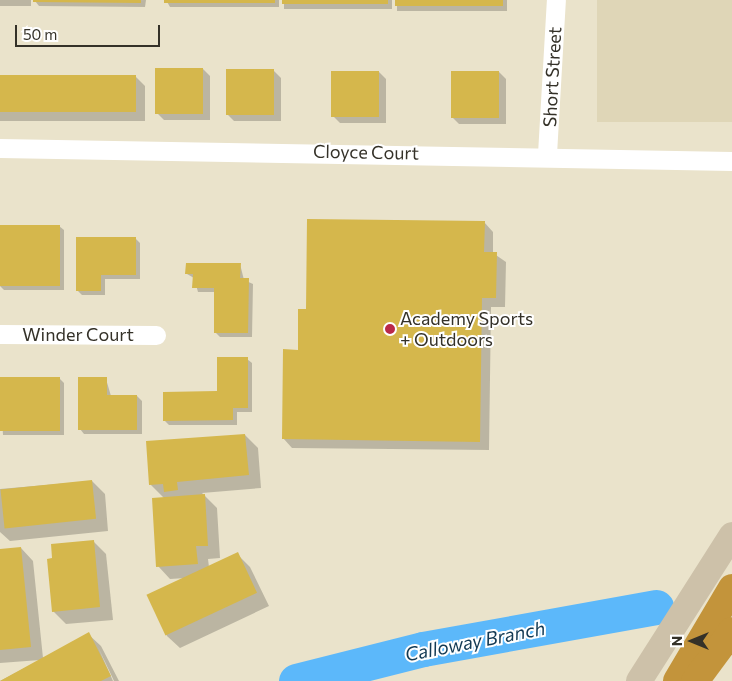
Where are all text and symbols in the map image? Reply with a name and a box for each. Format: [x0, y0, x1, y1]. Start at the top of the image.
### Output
scale bar [18, 15, 162, 47]
text: 50 m [23, 25, 57, 43]
street label: Short Street [539, 26, 565, 128]
street label: Cloyce Court [313, 140, 419, 164]
place label: Academy Sports + Outdoors [400, 308, 533, 350]
street label: Winder Court [22, 323, 134, 345]
marker: Academy Sports + Outdoors [384, 323, 396, 335]
water label: Calloway Branch [403, 616, 547, 666]
north arrow [667, 616, 717, 666]
text: N [668, 636, 685, 646]

